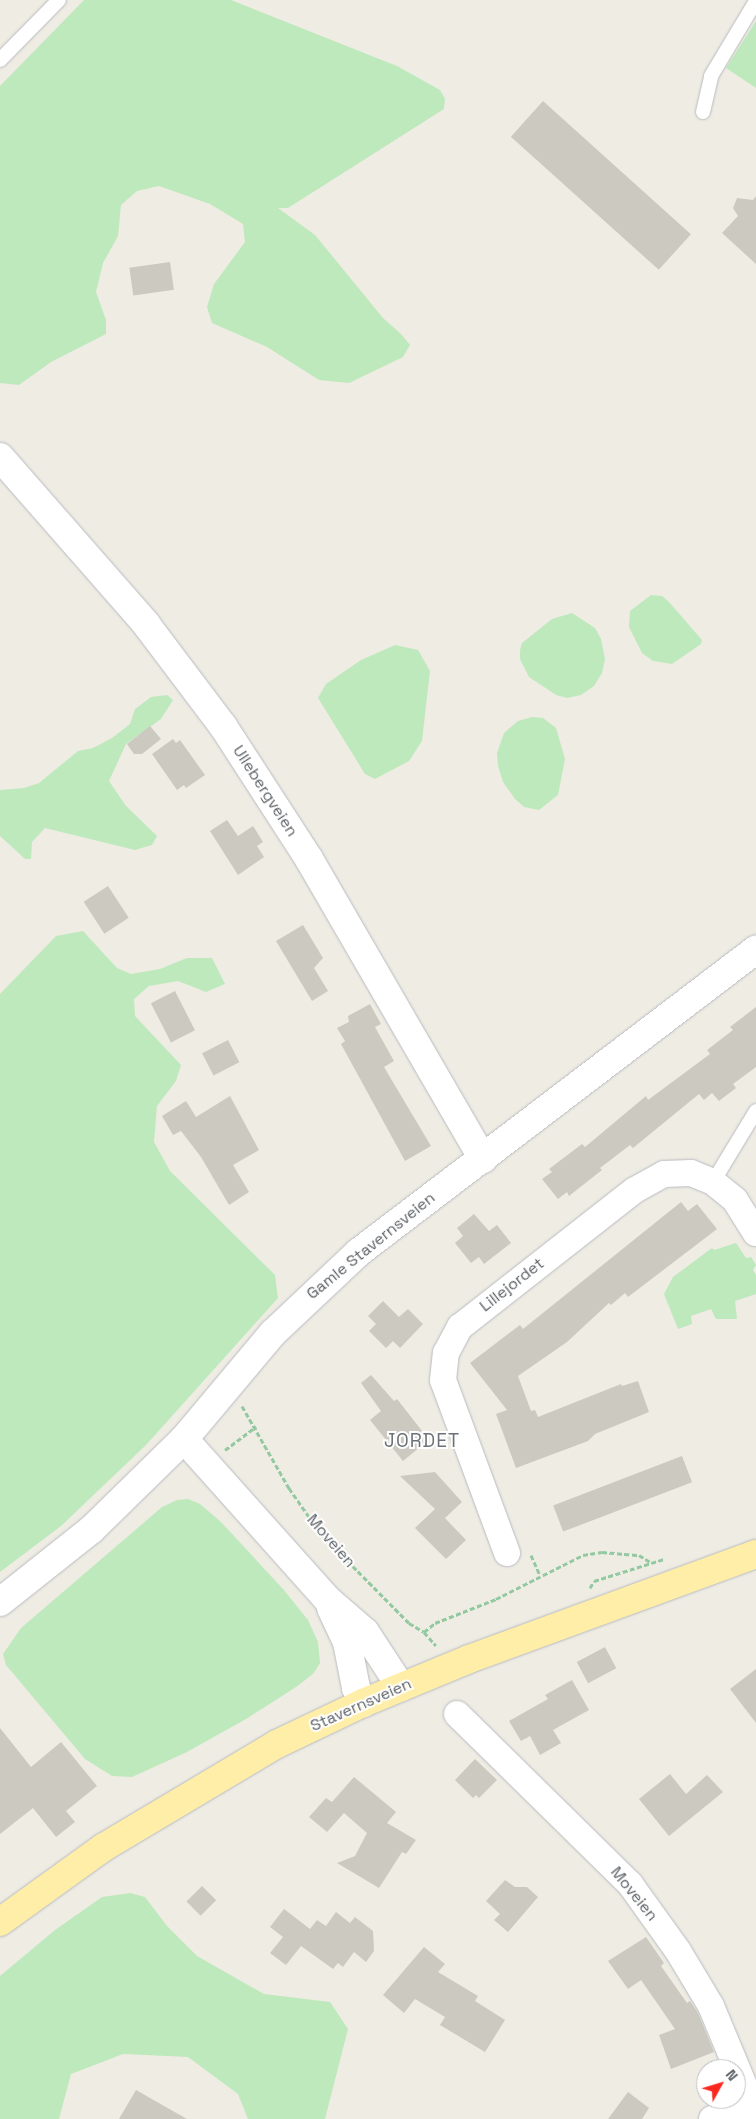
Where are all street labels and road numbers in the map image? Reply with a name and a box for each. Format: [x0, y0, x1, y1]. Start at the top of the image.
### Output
street label: Ullebergveien [228, 742, 302, 840]
street label: Gamle Stavernsveien [303, 1188, 439, 1304]
street label: Lillejordet [476, 1254, 548, 1316]
street label: Moveien [303, 1510, 359, 1572]
street label: Stavernsveien [307, 1674, 415, 1736]
street label: Moveien [606, 1863, 662, 1925]

